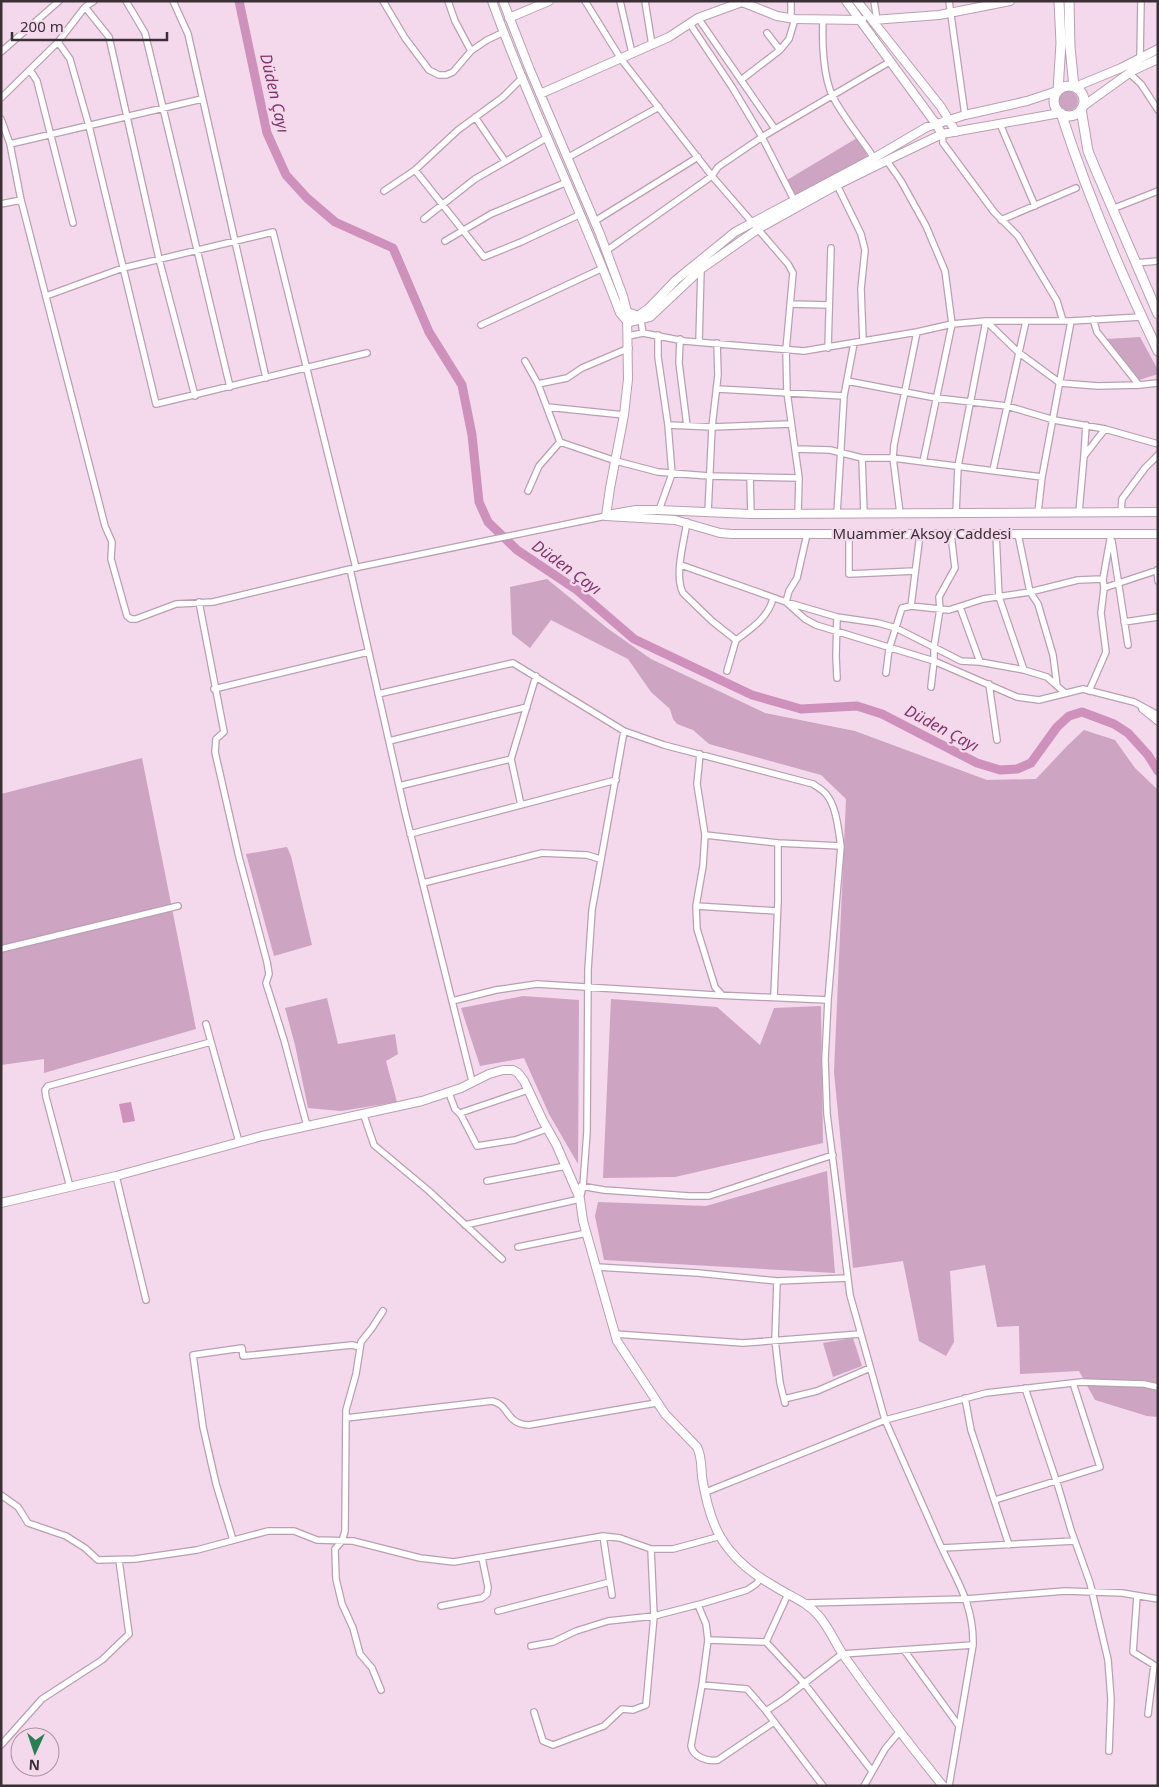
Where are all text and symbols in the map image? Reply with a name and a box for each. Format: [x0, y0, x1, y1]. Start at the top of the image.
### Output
scale bar [12, 10, 168, 42]
text: 200 m [20, 16, 64, 36]
water label: Düden Çayı [255, 51, 295, 135]
street label: Muammer Aksoy Caddesi [833, 523, 1011, 543]
water label: Düden Çayı [528, 534, 606, 600]
water label: Düden Çayı [901, 699, 983, 757]
north arrow [10, 1727, 60, 1777]
text: N [28, 1756, 40, 1775]

